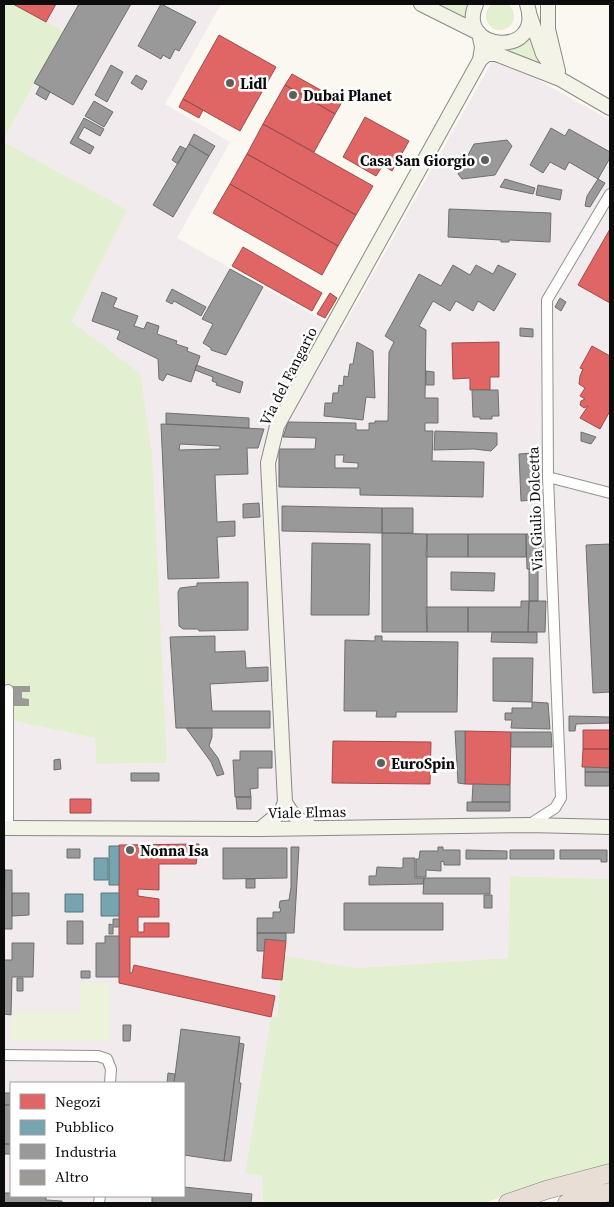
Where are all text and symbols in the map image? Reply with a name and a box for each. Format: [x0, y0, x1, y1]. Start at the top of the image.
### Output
place label: Lidl [240, 73, 267, 94]
marker: Lidl [224, 77, 236, 89]
place label: Dubai Planet [303, 85, 392, 106]
marker: Dubai Planet [287, 89, 299, 101]
place label: Casa San Giorgio [360, 150, 476, 171]
marker: Casa San Giorgio [479, 154, 491, 166]
street label: Via del Fangario [254, 323, 322, 429]
street label: Via Giulio Dolcetta [522, 446, 548, 572]
place label: EuroSpin [391, 753, 455, 774]
marker: EuroSpin [375, 757, 387, 769]
street label: Viale Elmas [268, 801, 346, 823]
place label: Nonna Isa [140, 840, 210, 861]
marker: Nonna Isa [124, 844, 136, 856]
legend [10, 1082, 185, 1197]
text: Negozi [55, 1091, 101, 1112]
text: Pubblico [55, 1116, 114, 1137]
text: Industria [55, 1141, 117, 1162]
text: Altro [55, 1166, 89, 1187]

